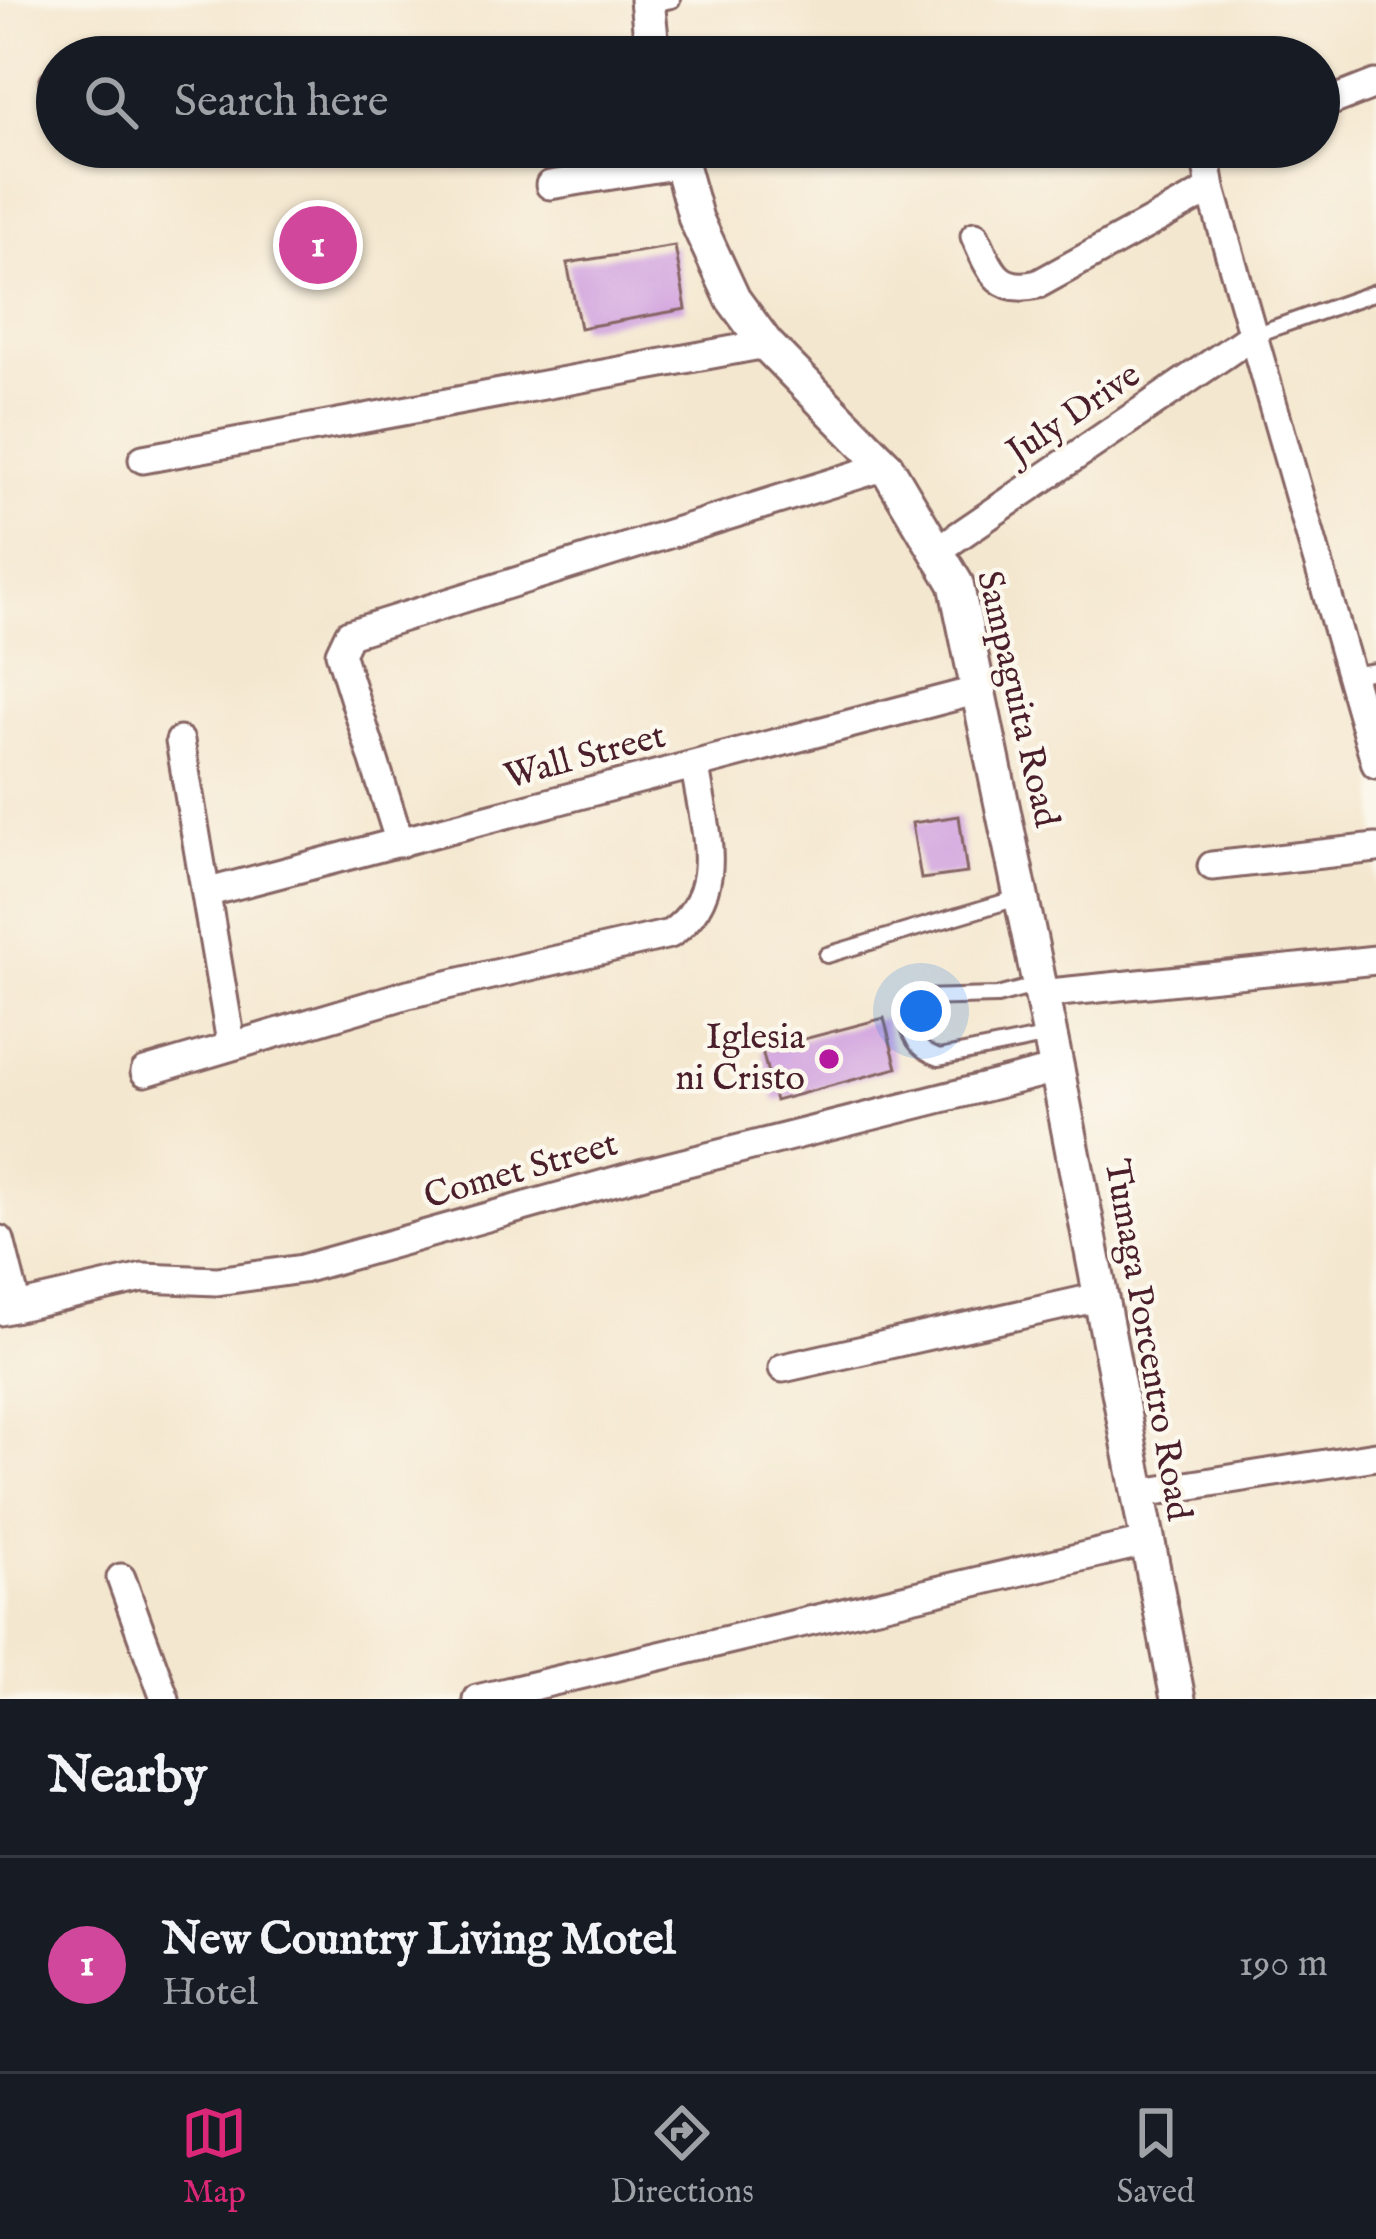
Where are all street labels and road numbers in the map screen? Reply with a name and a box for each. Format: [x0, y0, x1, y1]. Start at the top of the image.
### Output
street label: July Drive [995, 353, 1150, 478]
street label: Sampaguita Road [965, 566, 1069, 832]
street label: Wall Street [500, 713, 670, 801]
street label: Comet Street [419, 1121, 623, 1221]
street label: Tumaga Porcentro Road [1093, 1156, 1202, 1525]

